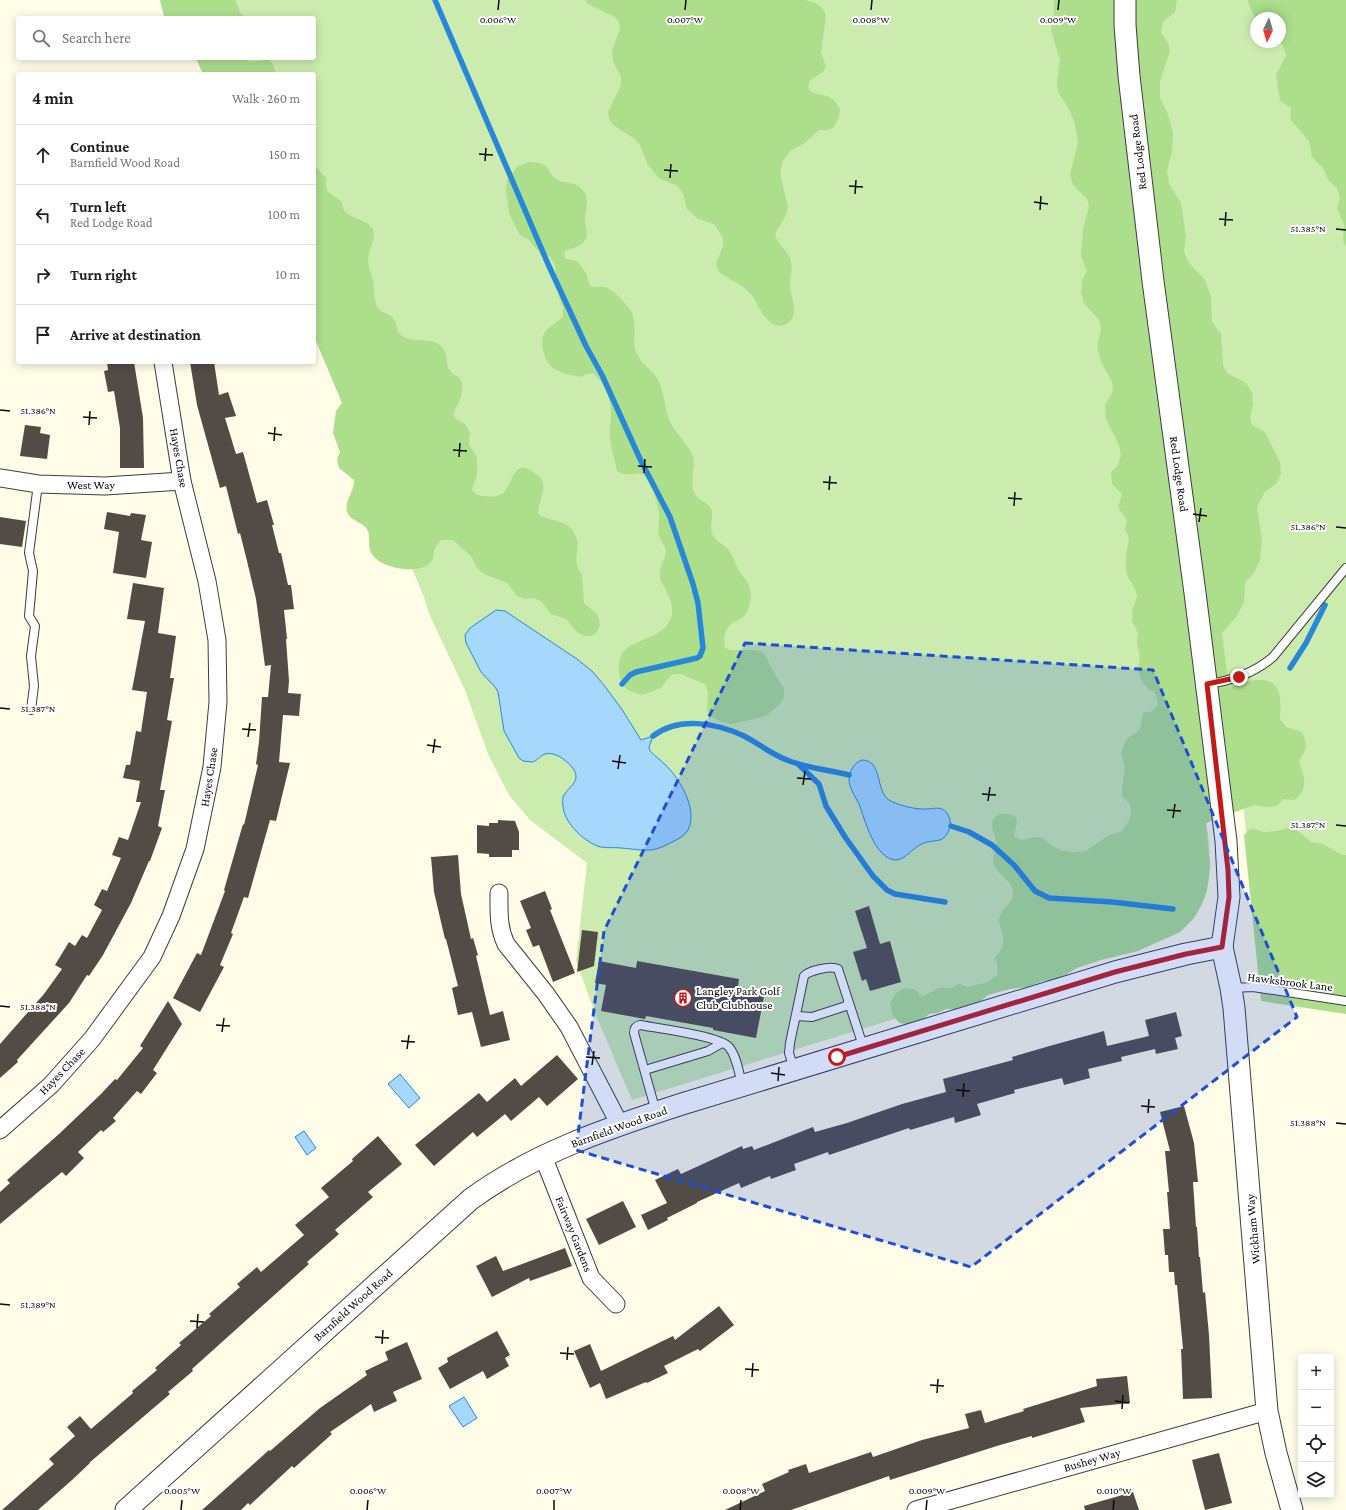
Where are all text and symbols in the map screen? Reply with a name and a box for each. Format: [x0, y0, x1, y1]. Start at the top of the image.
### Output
north arrow [1250, 12, 1286, 48]
text: 0.006°W [480, 14, 517, 25]
text: 0.007°W [667, 14, 704, 25]
text: 0.008°W [853, 14, 890, 25]
text: 0.009°W [1040, 14, 1077, 25]
search box [16, 16, 316, 60]
icon: search [30, 27, 52, 49]
text: Search here [62, 30, 131, 46]
text: 4 min [32, 89, 74, 108]
text: Walk · 260 m [232, 91, 300, 106]
street label: Red Lodge Road [1126, 113, 1150, 191]
text: Continue [70, 139, 129, 155]
icon: ahead [32, 144, 54, 166]
text: 150 m [269, 147, 300, 162]
text: Barnfield Wood Road [70, 155, 180, 170]
text: Turn left [70, 199, 126, 215]
icon: left [32, 204, 54, 226]
text: 100 m [268, 207, 300, 222]
text: Red Lodge Road [70, 215, 153, 230]
text: 51.385°N [1291, 223, 1326, 234]
icon: right [32, 264, 54, 286]
text: Turn right [70, 267, 137, 283]
text: 10 m [275, 267, 300, 282]
icon: arrive [32, 324, 54, 346]
text: Arrive at destination [70, 327, 201, 343]
text: 51.386°N [20, 405, 56, 416]
street label: Hayes Chase [167, 427, 191, 489]
street label: Red Lodge Road [1167, 435, 1191, 513]
street label: West Way [67, 478, 116, 492]
text: 51.386°N [1290, 521, 1326, 532]
route end [1230, 668, 1248, 686]
text: 51.387°N [21, 703, 56, 714]
street label: Hayes Chase [197, 746, 221, 808]
text: 51.387°N [1291, 819, 1326, 830]
street label: Hawksbrook Lane [1247, 970, 1333, 994]
place label: Langley Park Golf Club Clubhouse [696, 984, 781, 1012]
building icon: Langley Park Golf Club Clubhouse [673, 988, 693, 1008]
text: 51.388°N [20, 1001, 56, 1012]
street label: Hayes Chase [36, 1045, 88, 1097]
route start [828, 1048, 846, 1066]
street label: Barnfield Wood Road [569, 1103, 670, 1151]
text: 51.388°N [1290, 1117, 1326, 1128]
street label: Wickham Way [1243, 1193, 1263, 1264]
street label: Fairway Gardens [552, 1194, 596, 1274]
street label: Barnfield Wood Road [311, 1265, 396, 1344]
text: 51.389°N [20, 1299, 56, 1310]
map controls [1298, 1354, 1334, 1498]
button: + [1298, 1354, 1334, 1390]
button: − [1298, 1390, 1334, 1426]
button: locate [1298, 1426, 1334, 1462]
street label: Bushey Way [1062, 1445, 1123, 1475]
button: layers [1298, 1462, 1334, 1498]
text: 0.005°W [164, 1485, 201, 1496]
text: 0.006°W [350, 1485, 387, 1496]
text: 0.007°W [536, 1485, 573, 1496]
text: 0.008°W [723, 1485, 760, 1496]
text: 0.009°W [909, 1485, 946, 1496]
text: 0.010°W [1097, 1485, 1132, 1496]

